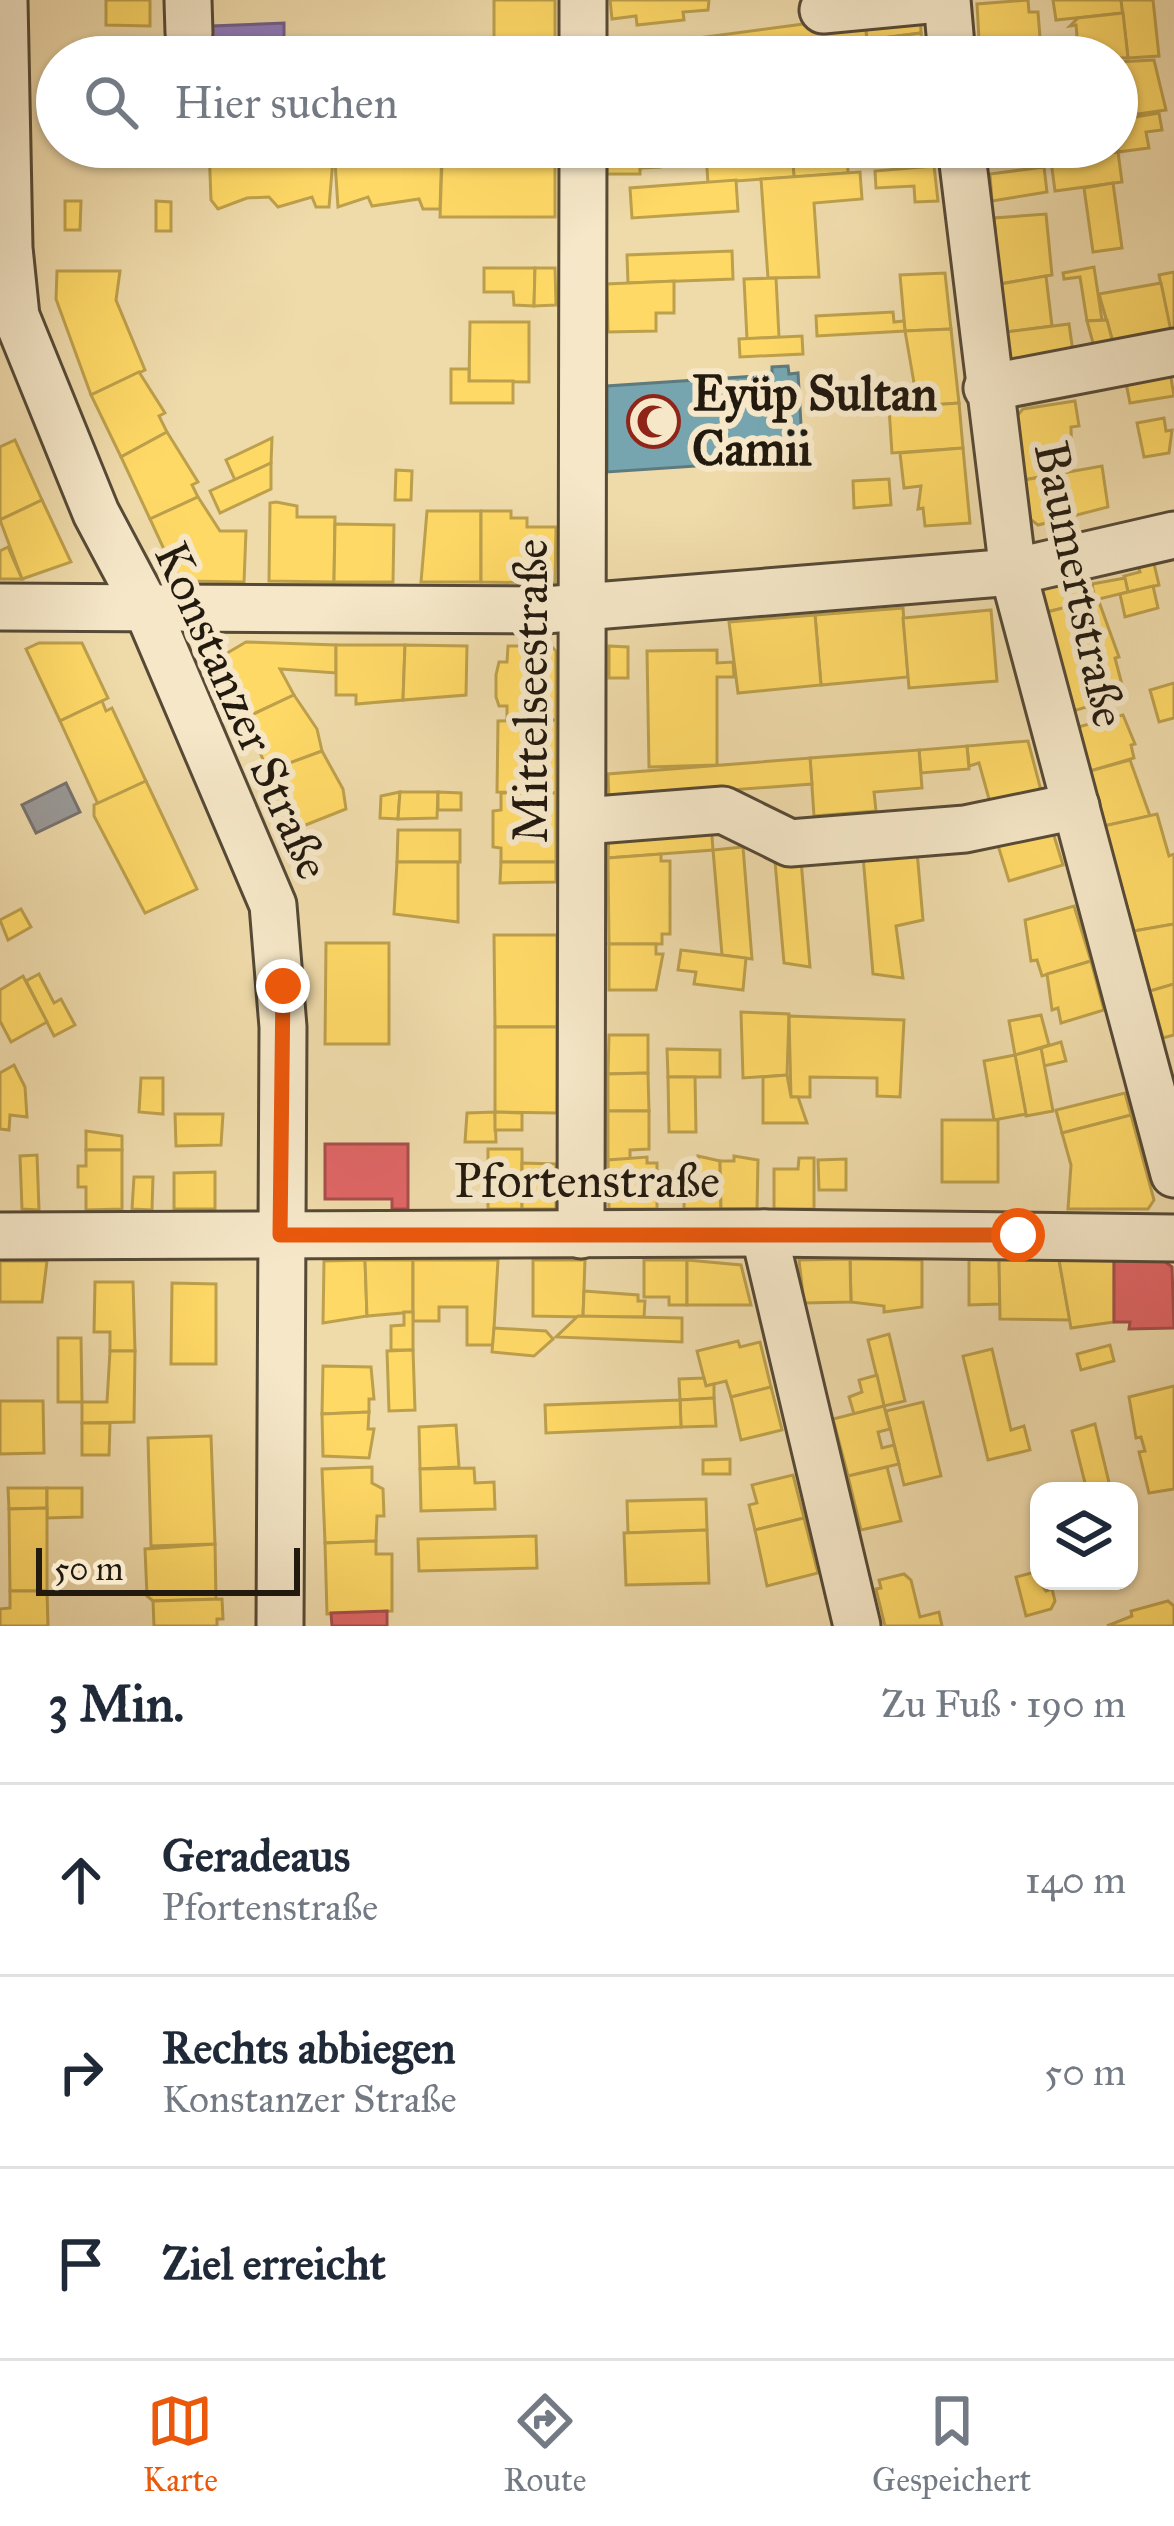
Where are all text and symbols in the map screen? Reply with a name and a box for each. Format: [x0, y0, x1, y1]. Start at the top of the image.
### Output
search box [36, 36, 1138, 168]
icon: search [78, 69, 144, 135]
text: Hier suchen [174, 75, 398, 130]
place label: Eyüp Sultan Camii [692, 364, 937, 478]
mosque icon: Eyüp Sultan Camii [625, 393, 681, 449]
street label: Baumertstraße [1021, 436, 1140, 732]
street label: Konstanzer Straße [142, 532, 343, 888]
street label: Mittelseestraße [501, 539, 560, 843]
route end [256, 959, 310, 1013]
street label: Pfortenstraße [454, 1151, 720, 1210]
route start [991, 1208, 1045, 1262]
map controls [1030, 1482, 1138, 1590]
button: layers [1030, 1482, 1138, 1590]
scale bar [36, 1542, 300, 1595]
text: 50 m [54, 1549, 123, 1589]
text: 3 Min. [48, 1673, 184, 1735]
text: Zu Fuß · 190 m [881, 1680, 1126, 1728]
text: Geradeaus [162, 1828, 350, 1883]
icon: ahead [48, 1847, 114, 1913]
text: 140 m [1025, 1856, 1126, 1904]
text: Pfortenstraße [162, 1883, 378, 1931]
text: Rechts abbiegen [162, 2020, 456, 2075]
icon: right [48, 2039, 114, 2105]
text: 50 m [1044, 2048, 1126, 2096]
text: Konstanzer Straße [162, 2075, 457, 2123]
icon: arrive [48, 2231, 114, 2297]
text: Ziel erreicht [162, 2236, 386, 2291]
tab: Karte [143, 2388, 218, 2500]
tab: Route [504, 2388, 586, 2500]
tab: Gespeichert [872, 2388, 1031, 2500]

